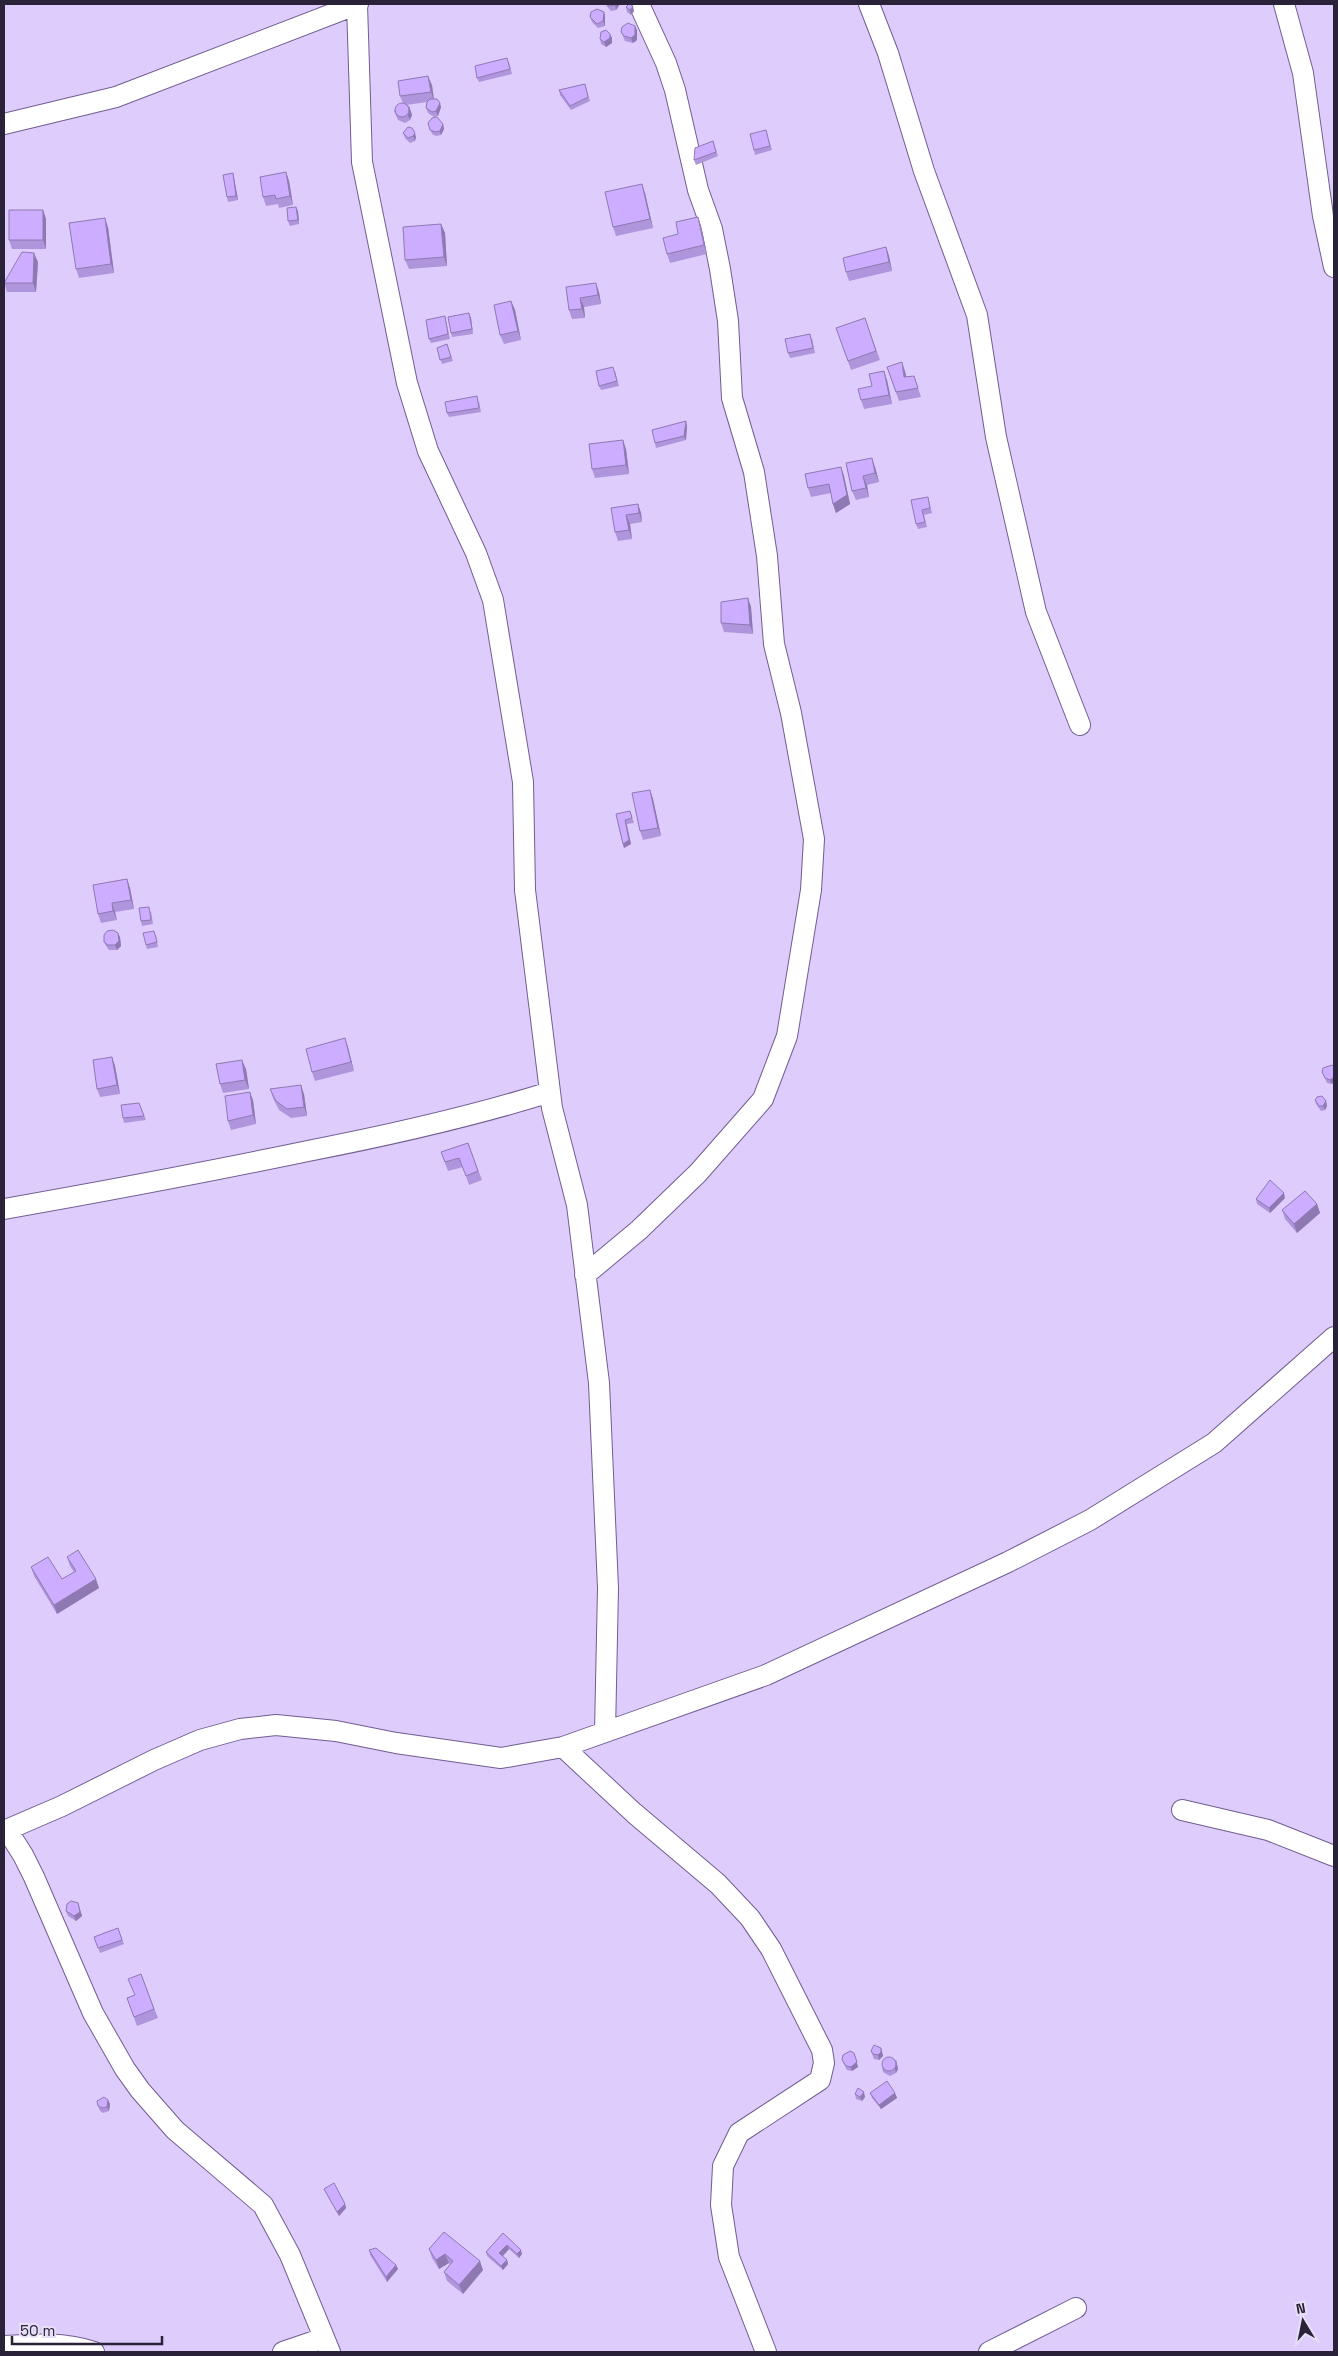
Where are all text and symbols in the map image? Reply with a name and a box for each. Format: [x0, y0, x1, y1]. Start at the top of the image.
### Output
north arrow [1278, 2296, 1328, 2346]
text: N [1295, 2299, 1307, 2318]
scale bar [12, 2314, 162, 2346]
text: 50 m [20, 2321, 55, 2340]

